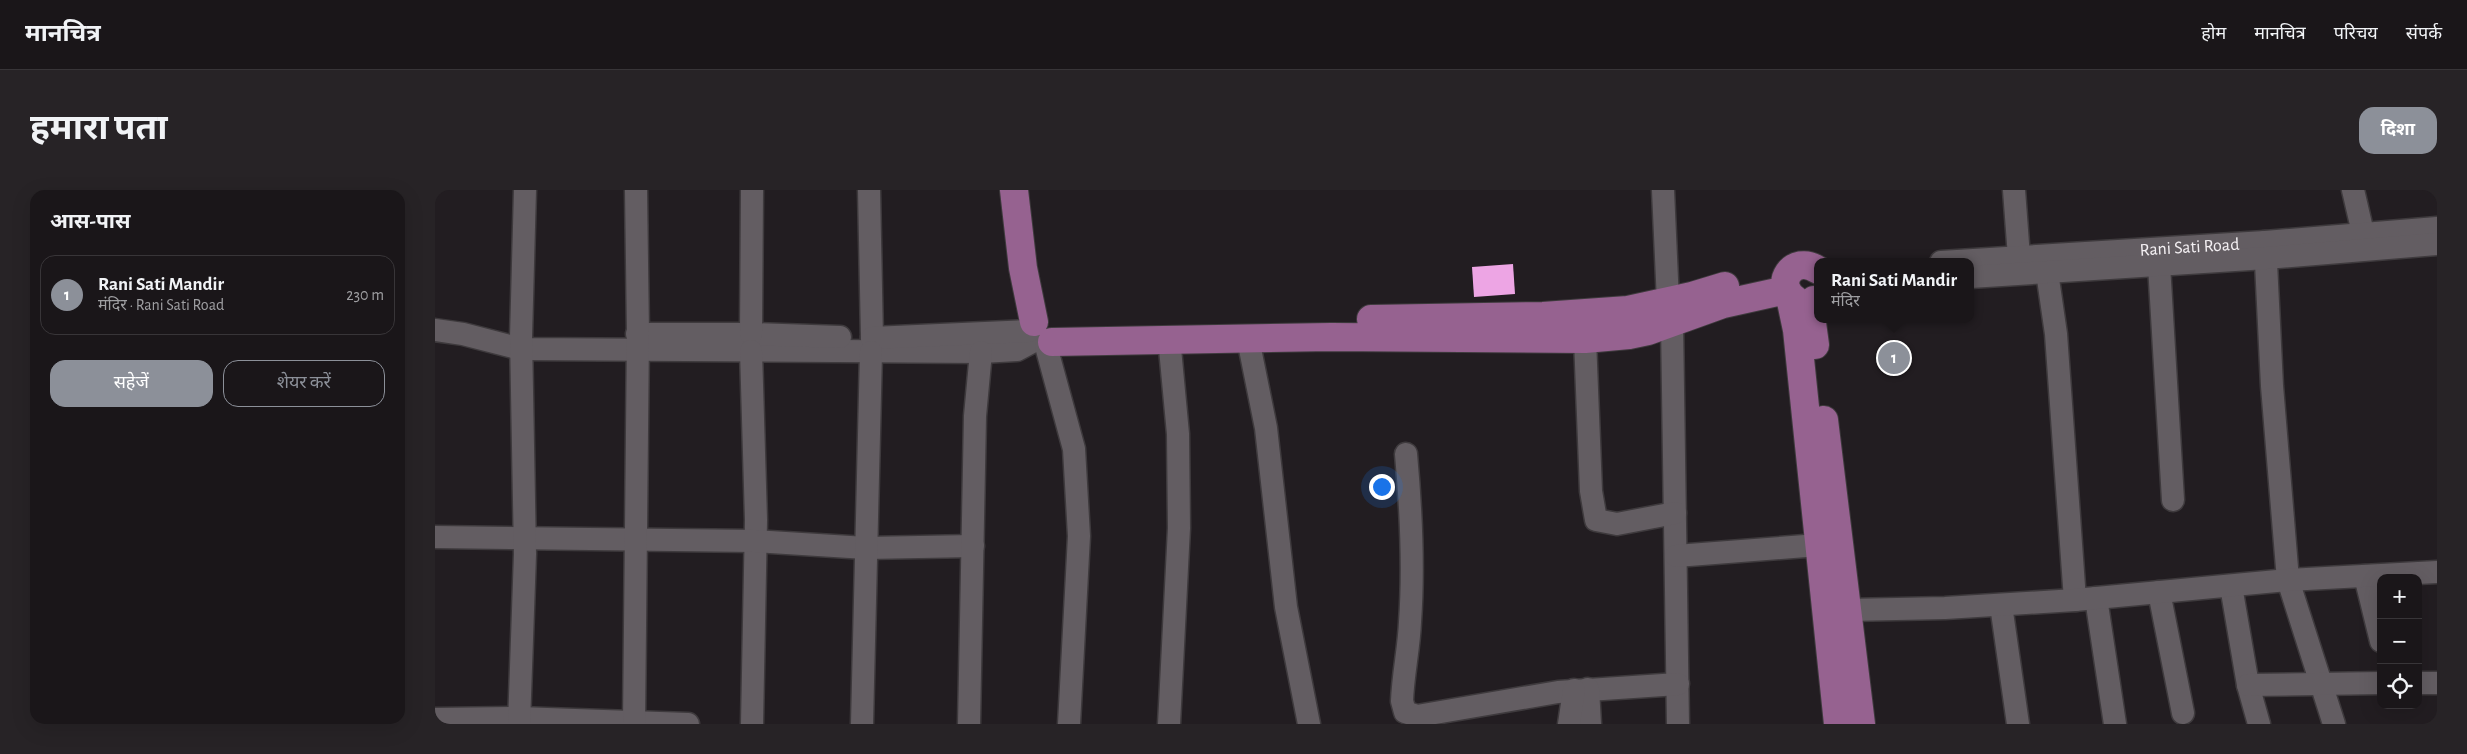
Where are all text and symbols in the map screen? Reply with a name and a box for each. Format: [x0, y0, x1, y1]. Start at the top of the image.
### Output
text: मानचित्र [25, 22, 101, 46]
text: होम [2201, 25, 2226, 43]
text: मानचित्र [2254, 25, 2306, 43]
text: परिचय [2334, 25, 2378, 43]
text: संपर्क [2406, 25, 2442, 43]
button: दिशा [2359, 107, 2437, 154]
text: हमारा पता [30, 111, 167, 146]
text: आस-पास [50, 211, 131, 232]
street label: Rani Sati Road [2139, 236, 2240, 260]
popup [1814, 258, 1974, 323]
text: Rani Sati Mandir [1831, 271, 1957, 290]
text: Rani Sati Mandir [98, 275, 224, 294]
text: 1 [64, 287, 70, 303]
text: 230 m [346, 287, 384, 303]
text: मंदिर [1831, 293, 1860, 309]
text: मंदिर · Rani Sati Road [98, 297, 224, 313]
pin: 1 [1878, 339, 1910, 377]
button: सहेजें [50, 360, 213, 407]
button: शेयर करें [223, 360, 385, 407]
your location [1369, 474, 1395, 500]
map controls [2377, 574, 2422, 709]
button: + [2377, 574, 2422, 619]
button: − [2377, 619, 2422, 664]
button: locate [2377, 664, 2422, 709]

